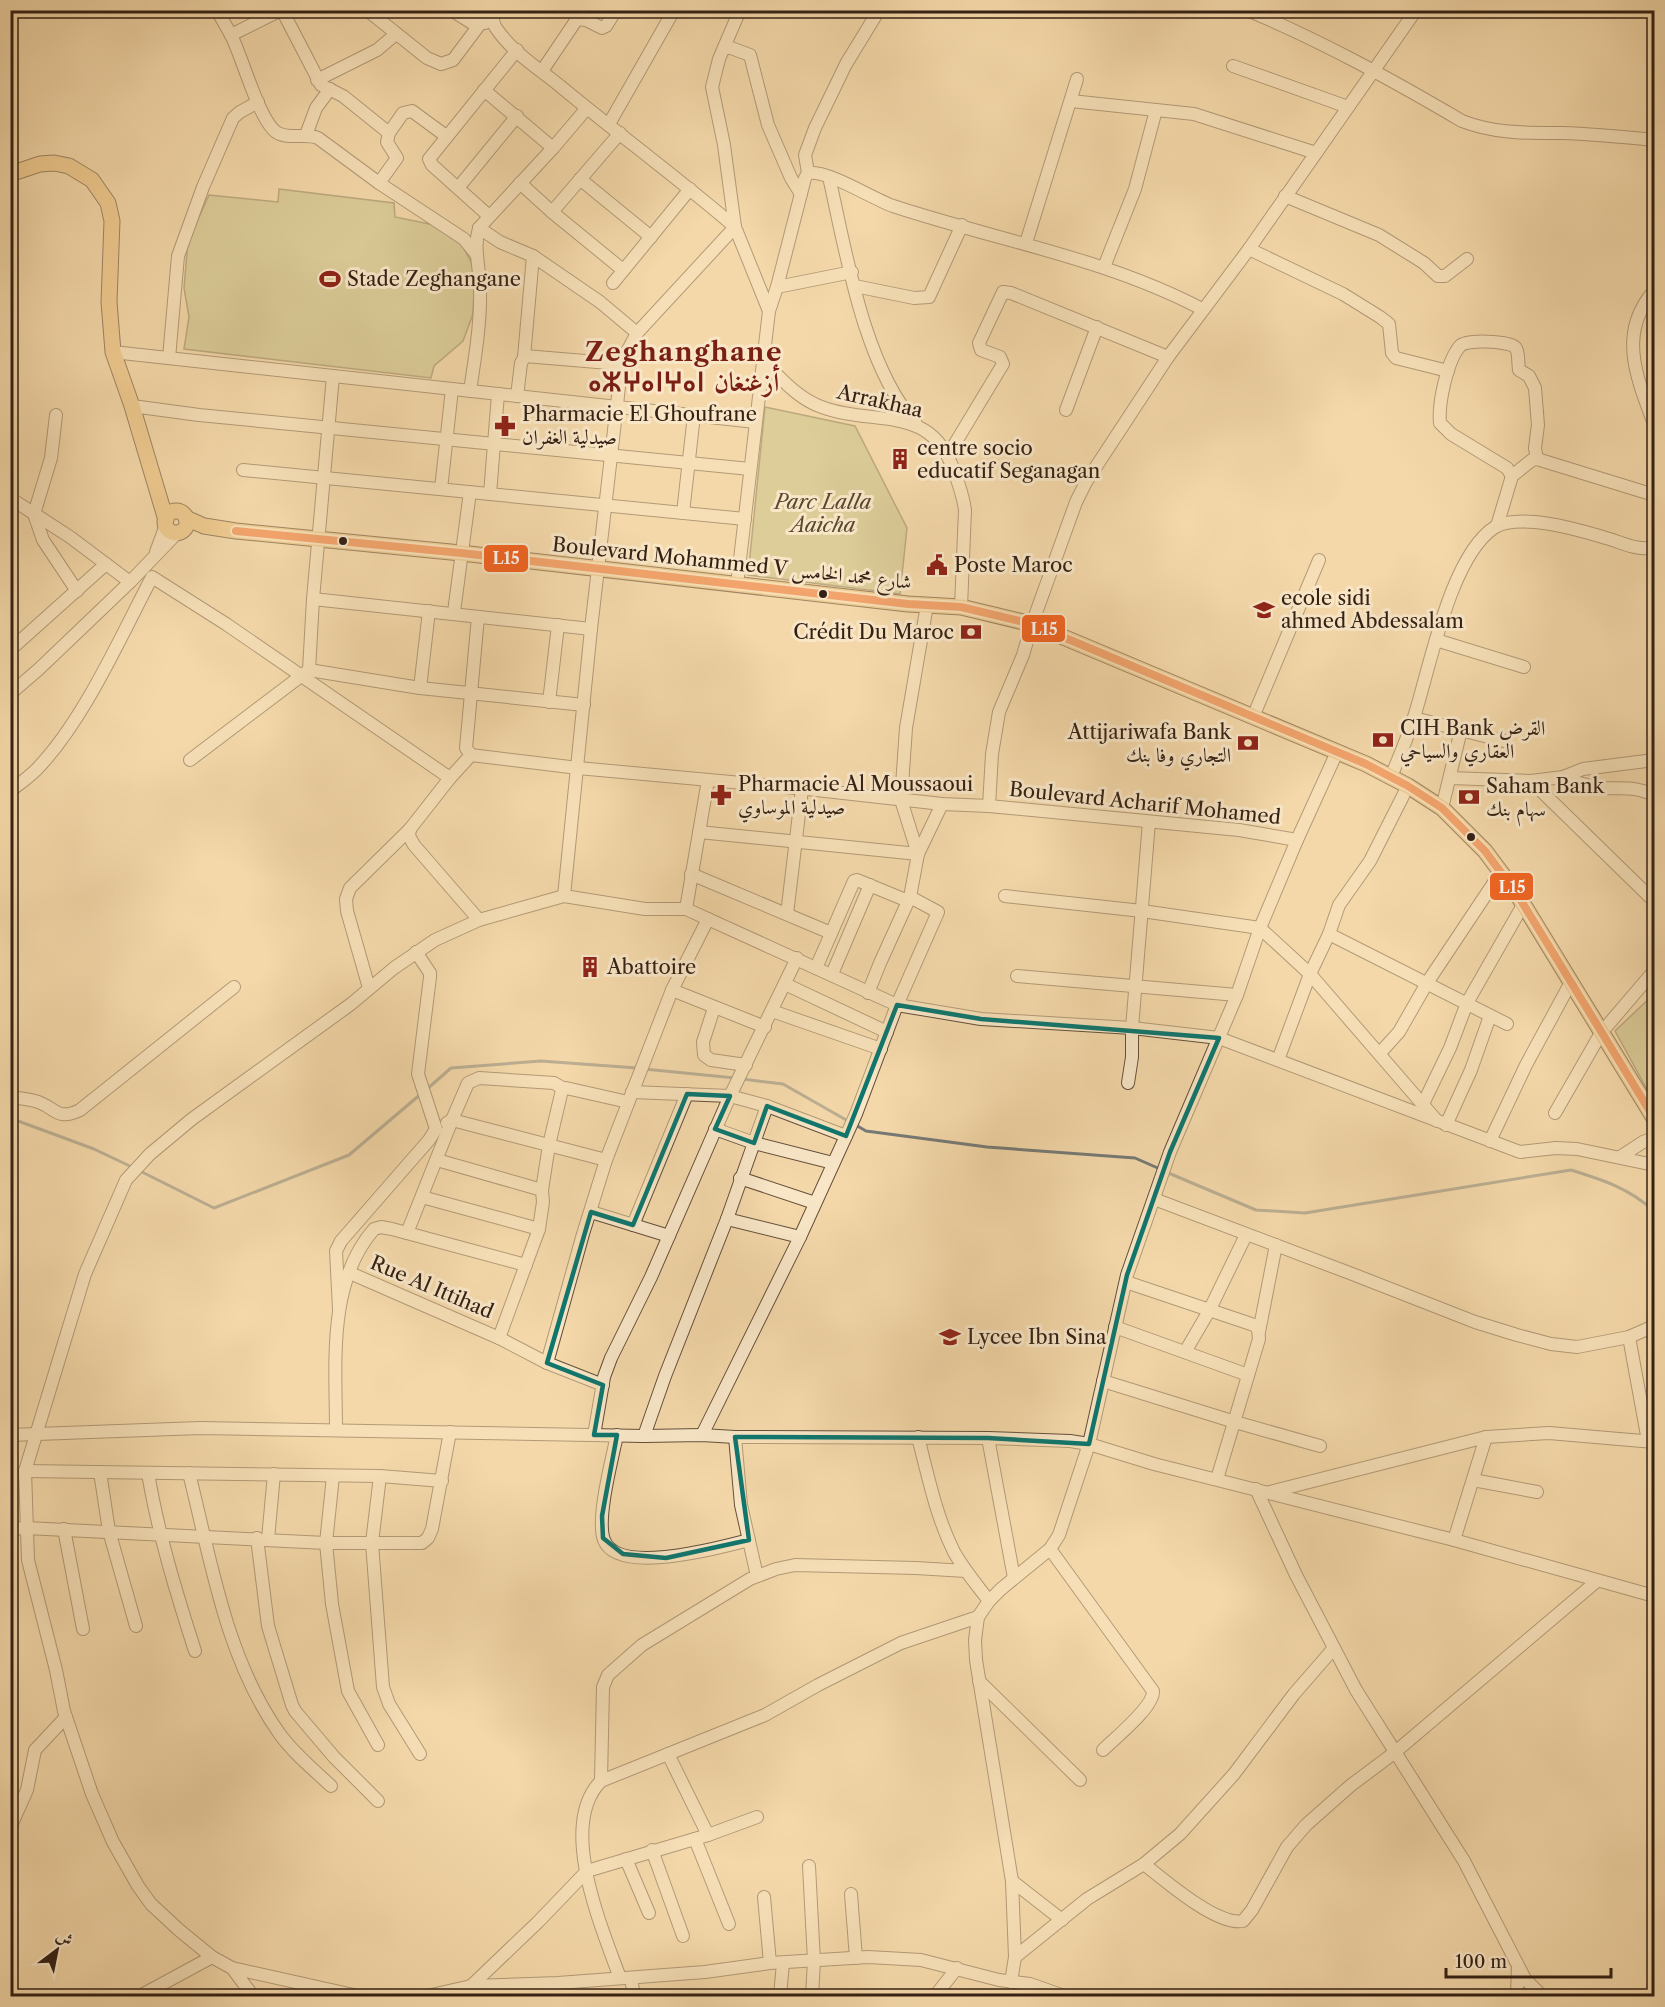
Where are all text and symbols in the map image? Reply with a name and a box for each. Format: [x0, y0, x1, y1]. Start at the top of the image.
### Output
sports icon: Stade Zeghangane [318, 267, 342, 291]
place label: Stade Zeghangane [347, 267, 521, 291]
district label: Zeghanghane ⴰⵣⵖⴰⵏⵖⴰⵏ أزغنغان [585, 336, 783, 398]
street label: Arrakhaa [834, 379, 926, 423]
place label: Pharmacie El Ghoufrane صيدلية الغفران [522, 402, 757, 450]
pharmacy icon: Pharmacie El Ghoufrane صيدلية الغفران [493, 414, 517, 438]
place label: centre socio educatif Seganagan [917, 436, 1101, 483]
building icon: centre socio educatif Seganagan [888, 447, 912, 471]
park label: Parc Lalla Aaicha [773, 490, 872, 537]
street label: Boulevard Mohammed V شارع محمد الخامس [550, 532, 913, 600]
unlabelled marker [337, 535, 349, 547]
line badge: L15 [483, 544, 529, 573]
text: L15 [492, 548, 520, 568]
public building icon: Poste Maroc [925, 553, 949, 577]
place label: Poste Maroc [954, 553, 1073, 577]
place label: ecole sidi ahmed Abdessalam [1281, 586, 1464, 633]
unlabelled marker [817, 588, 829, 600]
school or university icon: ecole sidi ahmed Abdessalam [1252, 598, 1276, 622]
line badge: L15 [1021, 614, 1066, 643]
text: L15 [1030, 619, 1058, 639]
place label: Crédit Du Maroc [793, 620, 954, 644]
bank icon: Crédit Du Maroc [959, 620, 983, 644]
place label: CIH Bank القرض العقاري والسياحي [1400, 716, 1545, 767]
place label: Attijariwafa Bank التجاري وفا بنك [1067, 720, 1232, 771]
bank icon: CIH Bank القرض العقاري والسياحي [1371, 728, 1395, 752]
bank icon: Attijariwafa Bank التجاري وفا بنك [1236, 731, 1260, 755]
place label: Pharmacie Al Moussaoui صيدلية الموساوي [738, 772, 973, 823]
place label: Saham Bank سهام بنك [1486, 774, 1605, 827]
street label: Boulevard Acharif Mohamed [1008, 777, 1282, 829]
pharmacy icon: Pharmacie Al Moussaoui صيدلية الموساوي [709, 783, 733, 807]
bank icon: Saham Bank سهام بنك [1457, 785, 1481, 809]
unlabelled marker [1465, 831, 1477, 843]
line badge: L15 [1489, 872, 1534, 901]
text: L15 [1498, 877, 1526, 897]
building icon: Abattoire [578, 955, 602, 979]
place label: Abattoire [606, 955, 696, 979]
street label: Rue Al Ittihad [367, 1250, 497, 1324]
school or university icon: Lycee Ibn Sina [938, 1325, 962, 1349]
place label: Lycee Ibn Sina [967, 1325, 1107, 1349]
north arrow [27, 1920, 87, 1980]
text: ش [53, 1925, 77, 1950]
scale bar [1446, 1941, 1611, 1979]
text: 100 m [1455, 1951, 1507, 1973]

